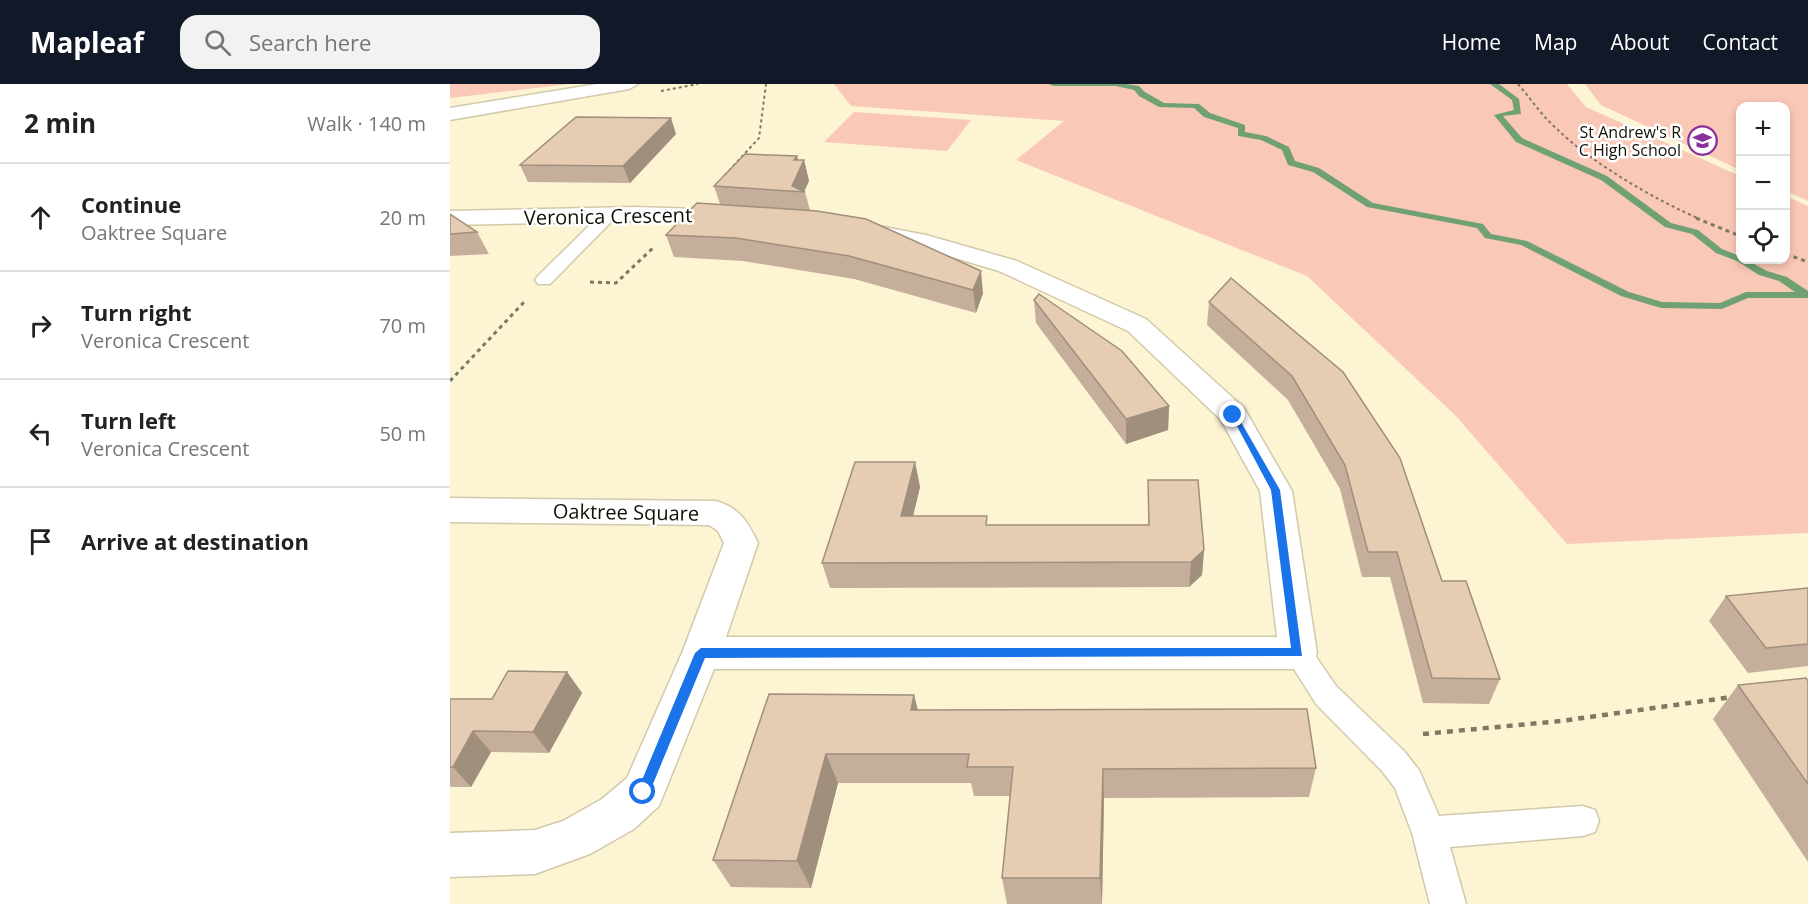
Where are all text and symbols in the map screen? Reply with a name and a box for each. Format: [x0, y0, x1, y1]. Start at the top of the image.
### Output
search box [180, 15, 600, 69]
text: Mapleaf [30, 23, 144, 61]
icon: search [201, 26, 234, 59]
text: Search here [249, 27, 371, 57]
text: Home [1442, 28, 1501, 56]
text: Map [1534, 28, 1577, 56]
text: About [1610, 28, 1670, 56]
text: Contact [1703, 28, 1778, 56]
map controls [1736, 102, 1790, 264]
button: + [1736, 102, 1790, 156]
text: 2 min [24, 105, 96, 141]
text: Walk · 140 m [307, 110, 426, 137]
place label: St Andrew's R C High School [1579, 121, 1681, 161]
school or university icon: St Andrew's R C High School [1686, 125, 1718, 157]
button: − [1736, 156, 1790, 210]
text: Continue [81, 189, 181, 219]
icon: ahead [24, 201, 57, 234]
street label: Veronica Crescent [524, 201, 692, 231]
text: 20 m [379, 204, 426, 231]
button: locate [1736, 210, 1790, 264]
text: Oaktree Square [81, 219, 227, 246]
text: Turn right [81, 297, 192, 327]
icon: right [24, 309, 57, 342]
text: 70 m [379, 312, 426, 339]
text: Veronica Crescent [81, 327, 249, 354]
route end [1219, 401, 1245, 427]
text: Turn left [81, 405, 176, 435]
icon: left [24, 417, 57, 450]
text: 50 m [379, 420, 426, 447]
text: Veronica Crescent [81, 435, 249, 462]
street label: Oaktree Square [553, 497, 699, 527]
icon: arrive [24, 525, 57, 558]
text: Arrive at destination [81, 526, 309, 556]
route start [629, 778, 655, 804]

